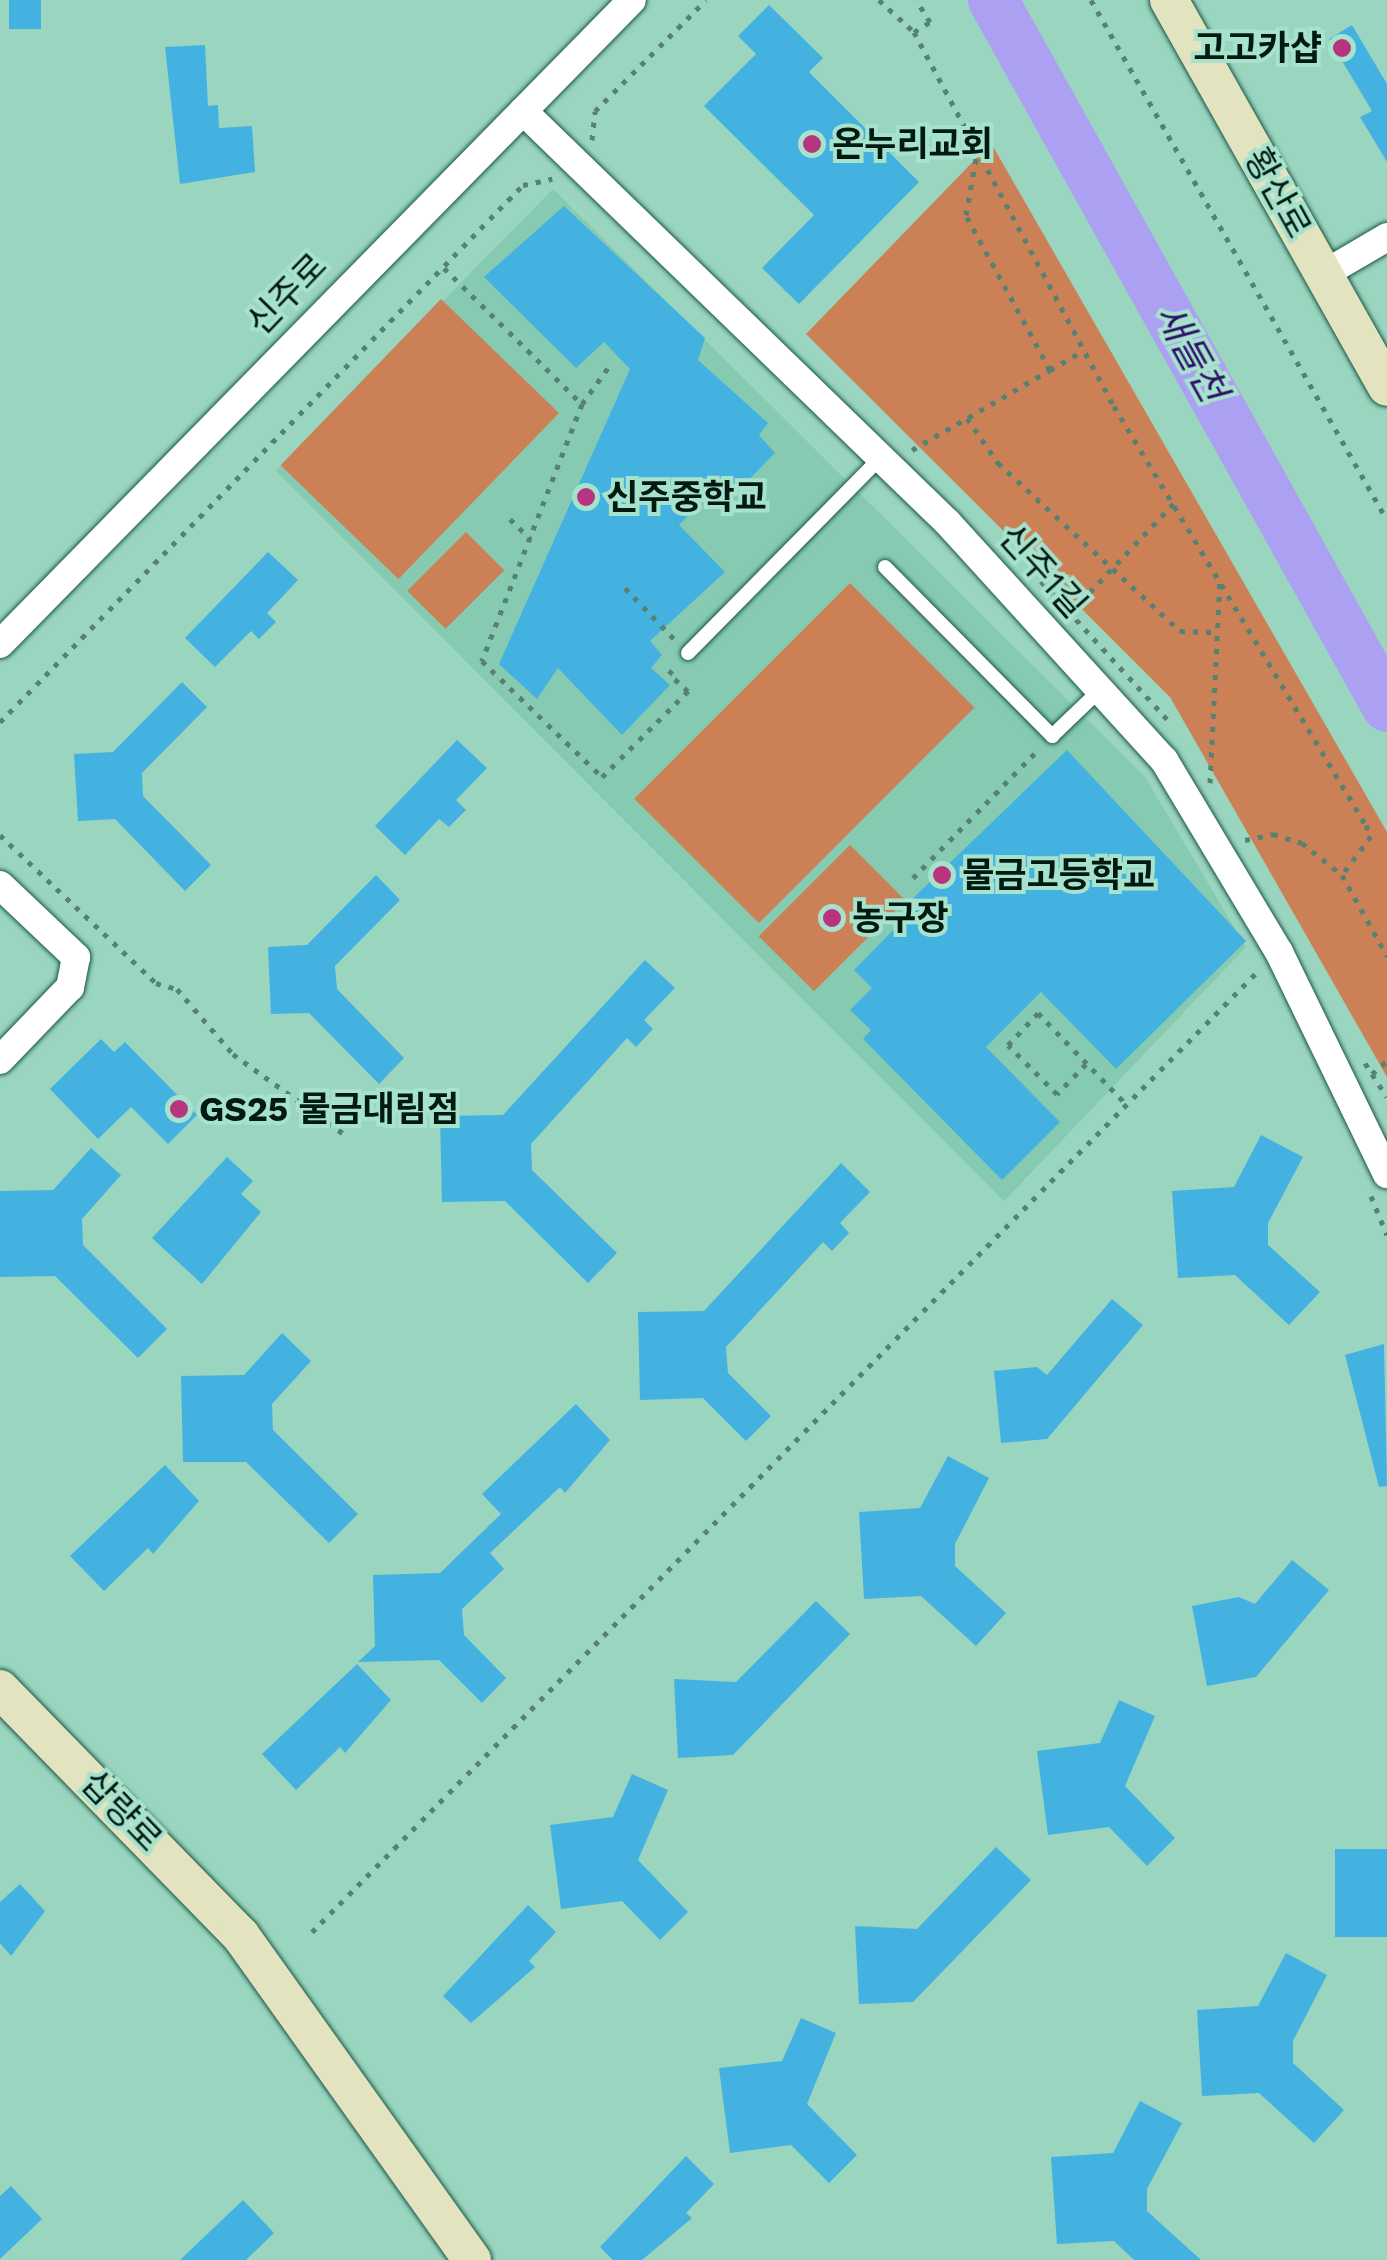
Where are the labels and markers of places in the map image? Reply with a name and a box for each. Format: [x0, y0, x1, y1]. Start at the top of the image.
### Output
place label: 고고카샵 [1193, 27, 1322, 69]
marker: 고고카샵 [1331, 37, 1353, 59]
place label: 온누리교회 [832, 123, 993, 165]
marker: 온누리교회 [801, 133, 823, 155]
place label: 신주중학교 [606, 476, 767, 518]
marker: 신주중학교 [575, 486, 597, 508]
place label: 물금고등학교 [962, 854, 1155, 896]
marker: 물금고등학교 [931, 864, 953, 886]
place label: 농구장 [852, 897, 949, 939]
marker: 농구장 [821, 907, 843, 929]
place label: GS25 물금대림점 [199, 1088, 459, 1130]
marker: GS25 물금대림점 [168, 1098, 190, 1120]

